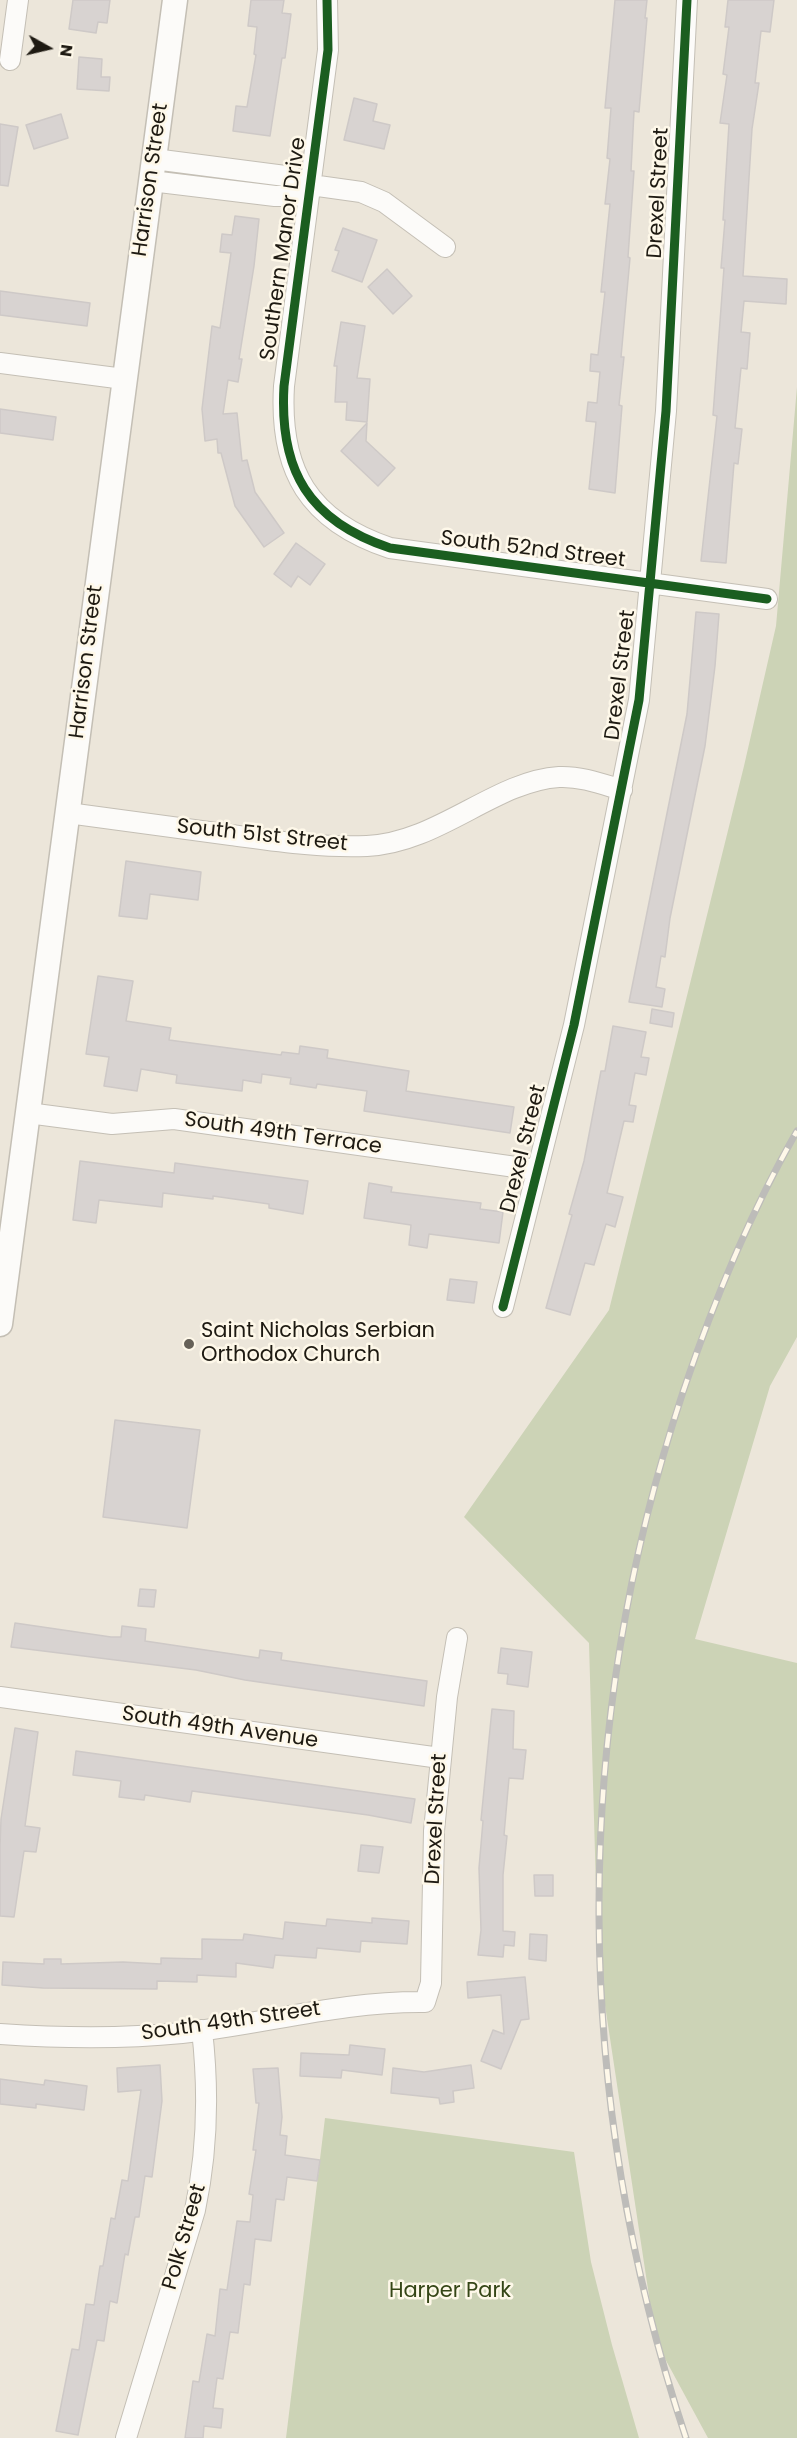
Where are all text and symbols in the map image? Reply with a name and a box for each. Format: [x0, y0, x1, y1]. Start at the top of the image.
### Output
north arrow [18, 18, 78, 78]
text: N [54, 43, 79, 58]
street label: Harrison Street [128, 102, 174, 258]
street label: Drexel Street [643, 127, 675, 259]
street label: Southern Manor Drive [256, 136, 312, 362]
street label: South 52nd Street [439, 526, 627, 574]
street label: Harrison Street [65, 584, 109, 740]
street label: Drexel Street [601, 608, 641, 742]
street label: South 51st Street [175, 815, 349, 857]
street label: Drexel Street [496, 1082, 552, 1216]
street label: South 49th Terrace [183, 1108, 383, 1160]
place label: Saint Nicholas Serbian Orthodox Church [201, 1319, 435, 1369]
marker: Saint Nicholas Serbian Orthodox Church [182, 1337, 196, 1351]
street label: South 49th Avenue [120, 1702, 320, 1754]
street label: Drexel Street [421, 1753, 453, 1885]
street label: South 49th Street [140, 1997, 322, 2047]
street label: Polk Street [158, 2181, 212, 2293]
park label: Harper Park [389, 2279, 511, 2305]

